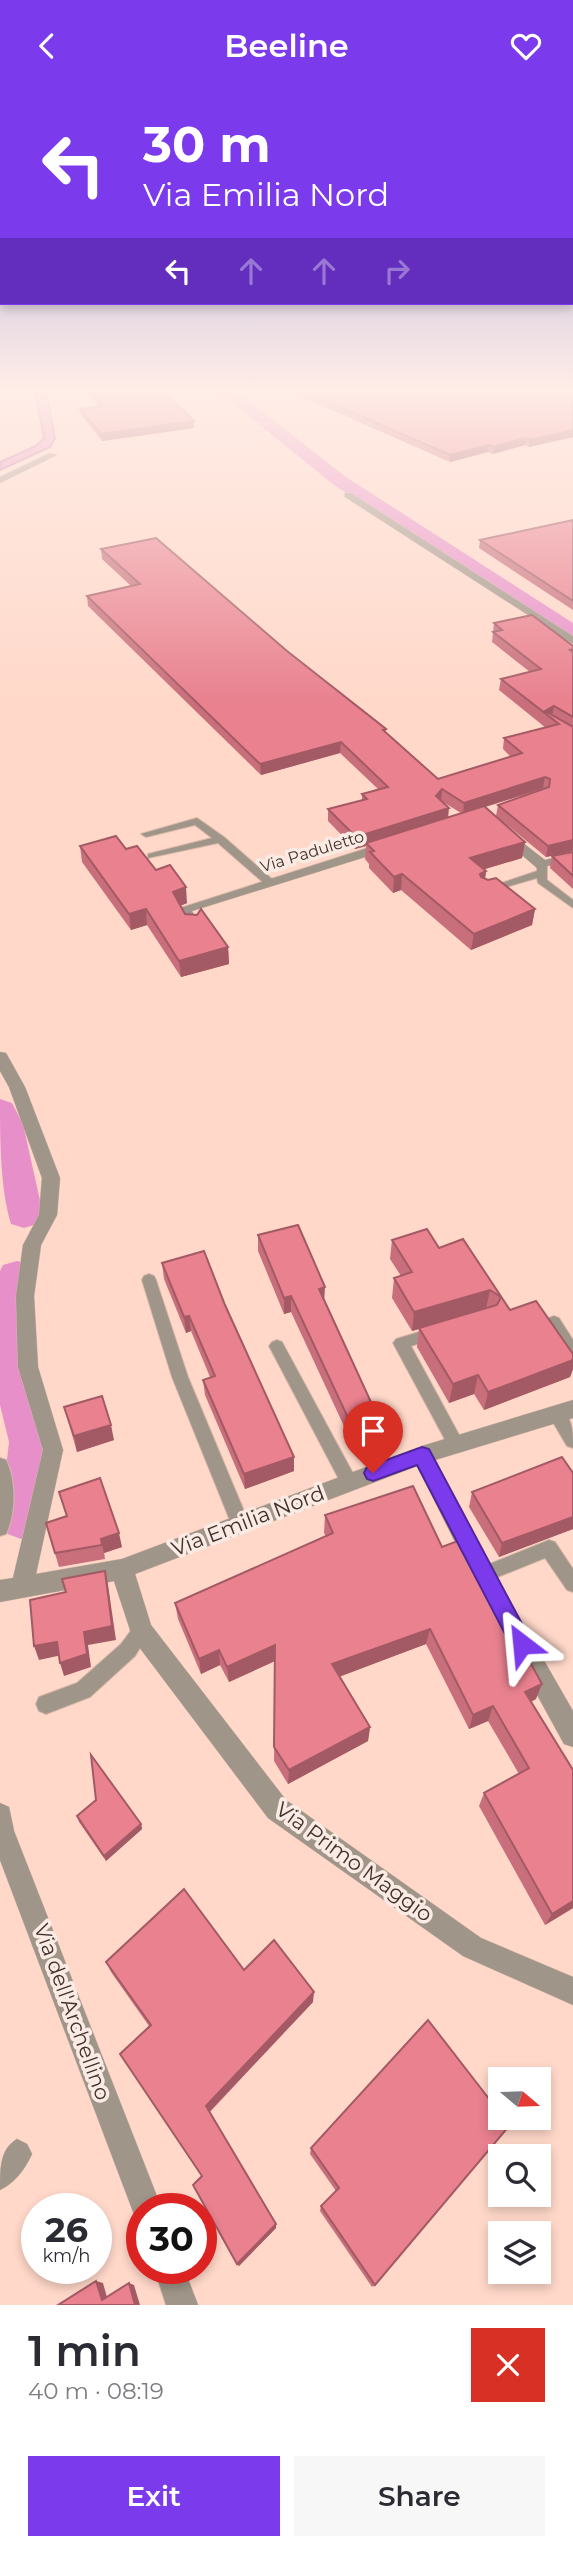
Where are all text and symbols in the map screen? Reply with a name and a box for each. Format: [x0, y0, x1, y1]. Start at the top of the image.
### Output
text: Beeline [224, 26, 349, 65]
icon: back [28, 27, 66, 65]
icon: heart [507, 27, 545, 65]
text: 30 m [143, 115, 271, 174]
icon: left [28, 119, 119, 210]
text: Via Emilia Nord [143, 175, 389, 214]
icon: left [159, 252, 197, 290]
icon: ahead [232, 252, 270, 290]
icon: ahead [305, 252, 343, 290]
icon: right [378, 252, 416, 290]
street label: Via Paduletto [258, 827, 366, 876]
pin [343, 1401, 403, 1473]
icon: arrive [354, 1412, 392, 1450]
street label: Via Emilia Nord [168, 1480, 328, 1561]
position arrow [485, 1607, 559, 1681]
street label: Via Primo Maggio [271, 1796, 437, 1927]
street label: Via dell'Archellino [29, 1920, 116, 2103]
north arrow [488, 2067, 551, 2130]
map controls [488, 2067, 551, 2284]
button: search [488, 2144, 551, 2207]
speed limit sign: 30 [126, 2193, 217, 2284]
text: 26 [45, 2208, 88, 2251]
button: layers [488, 2221, 551, 2284]
text: km/h [42, 2245, 91, 2267]
text: 1 min [28, 2325, 141, 2377]
button: close [471, 2328, 545, 2402]
text: 40 m · 08:19 [28, 2377, 164, 2405]
button: Exit [28, 2456, 280, 2536]
button: Share [294, 2456, 545, 2536]

